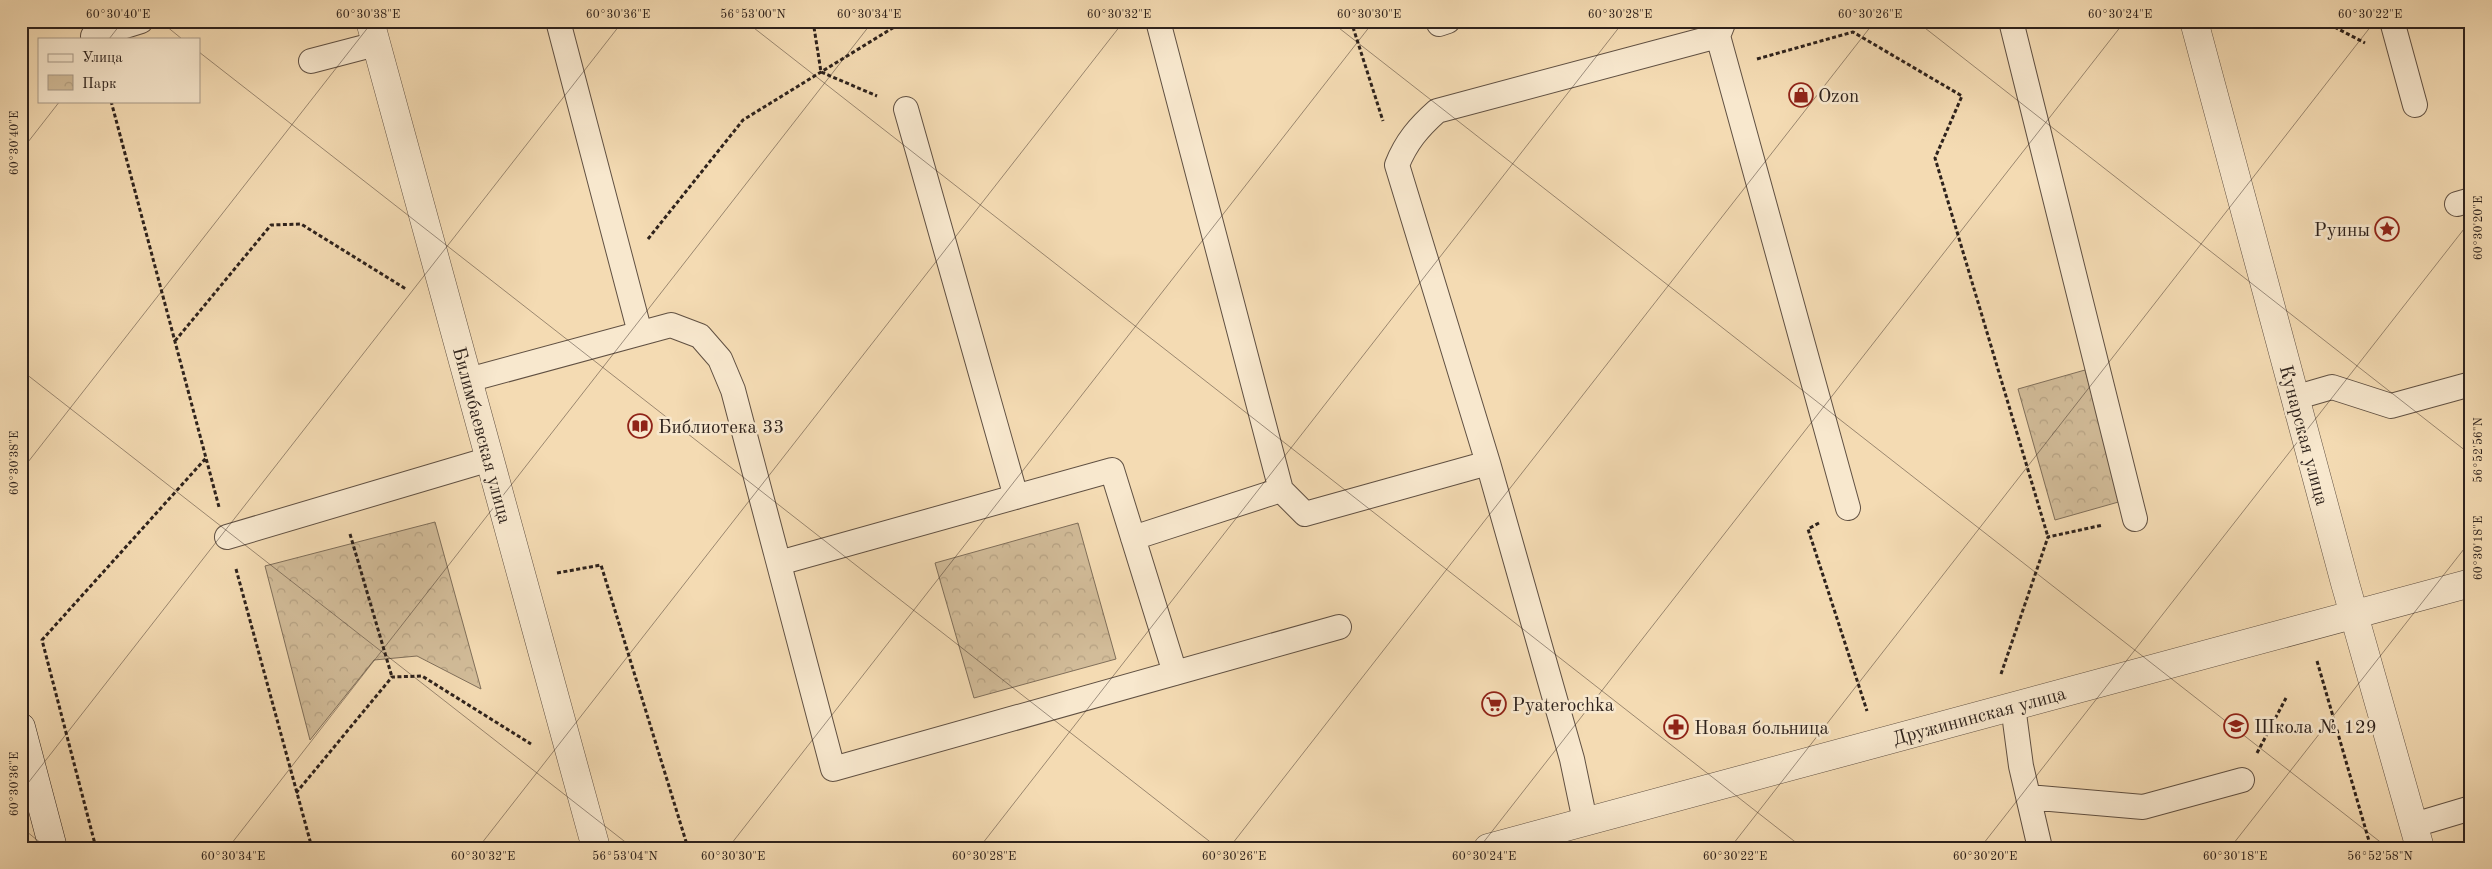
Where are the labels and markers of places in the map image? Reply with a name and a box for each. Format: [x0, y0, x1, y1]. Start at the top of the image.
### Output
shop icon: Ozon [1788, 82, 1814, 108]
place label: Ozon [1818, 88, 1859, 107]
place icon: Руины [2374, 216, 2400, 242]
place label: Руины [2314, 222, 2370, 241]
library icon: Библиотека 33 [627, 413, 653, 439]
place label: Библиотека 33 [658, 419, 784, 438]
supermarket icon: Pyaterochka [1481, 691, 1507, 717]
place label: Pyaterochka [1512, 697, 1615, 716]
school or university icon: Школа № 129 [2223, 713, 2249, 739]
pharmacy icon: Новая больница [1663, 714, 1689, 740]
place label: Школа № 129 [2254, 719, 2377, 738]
place label: Новая больница [1694, 720, 1829, 739]

